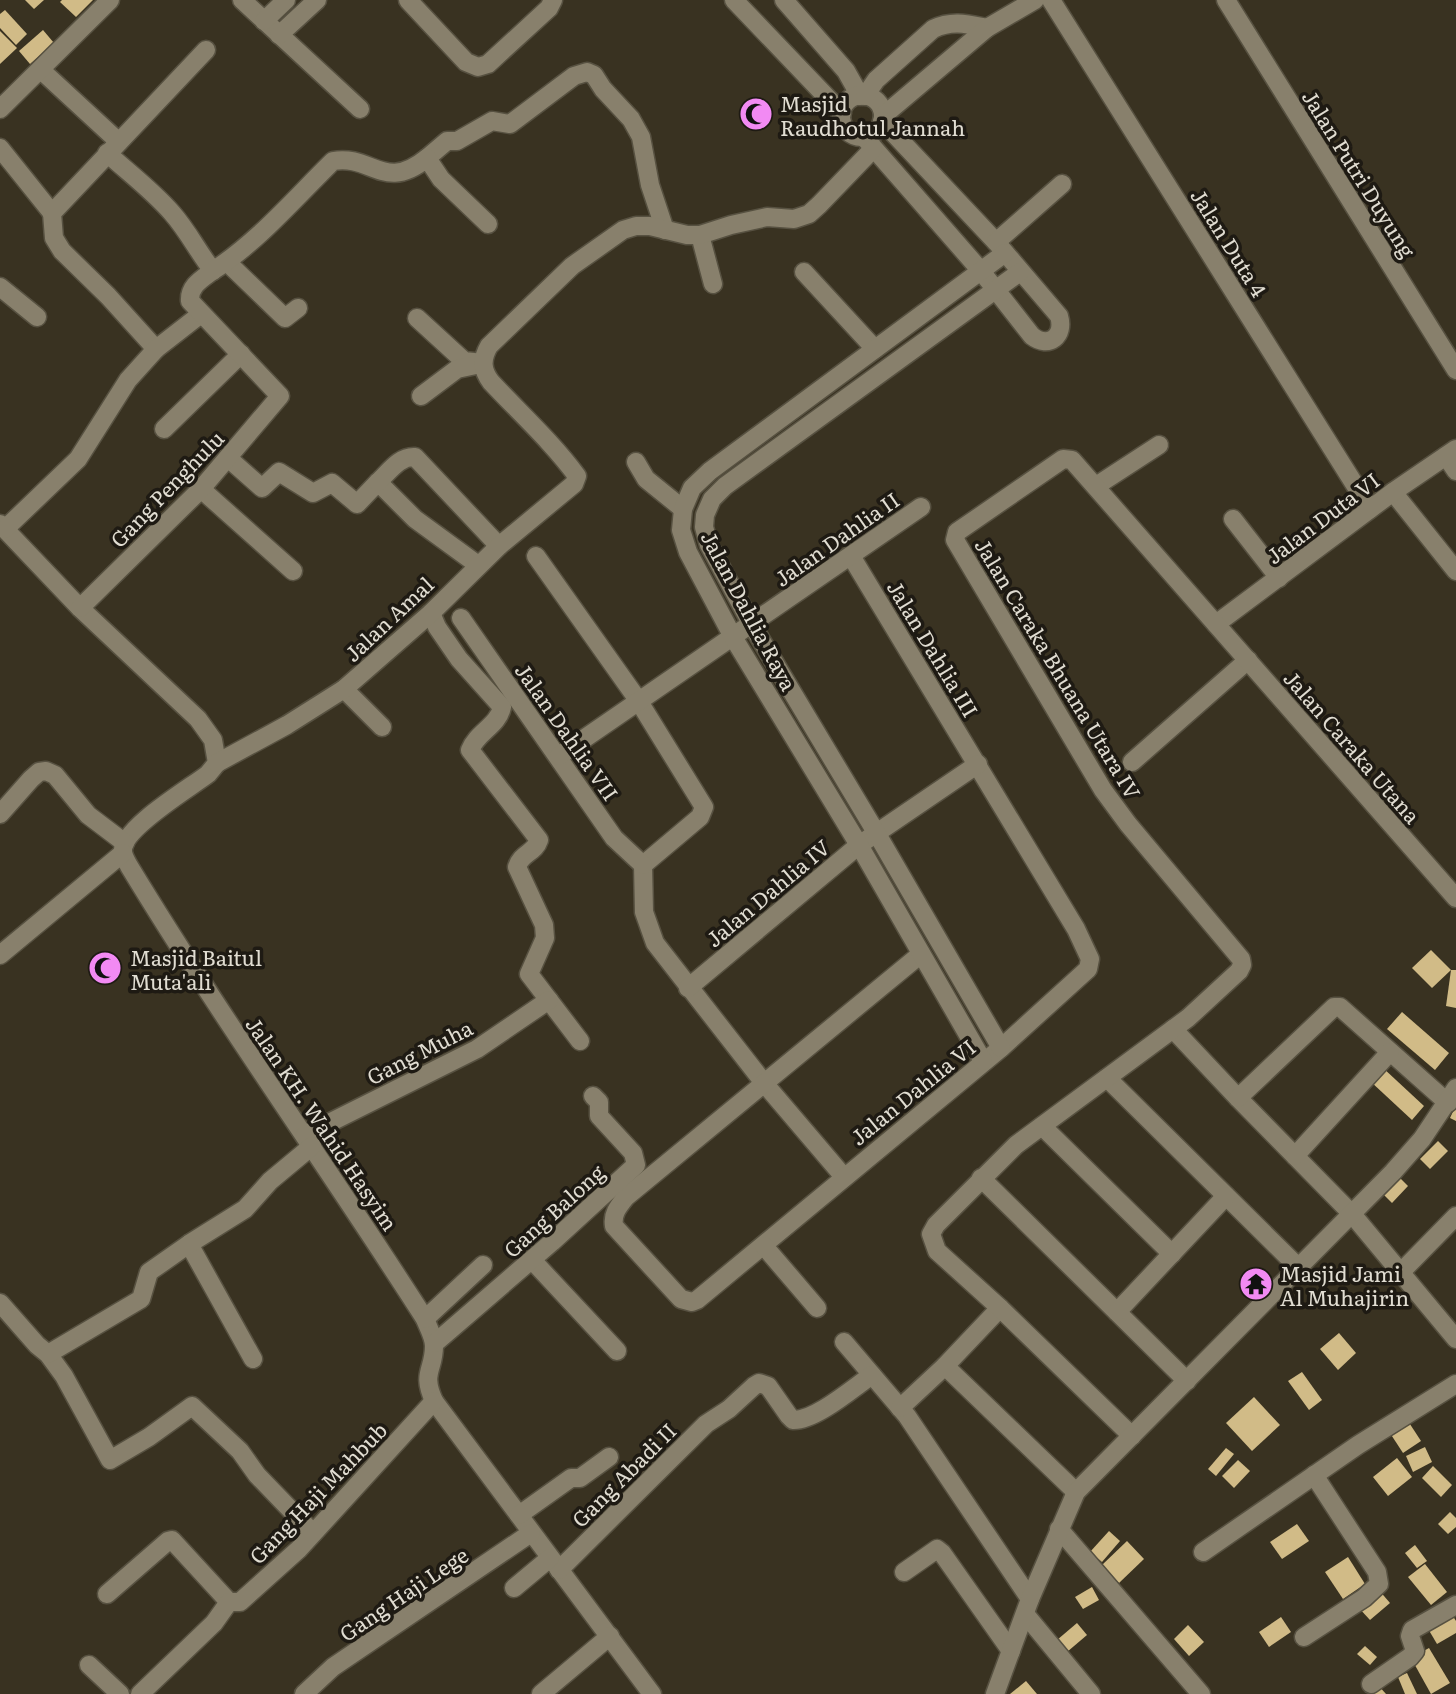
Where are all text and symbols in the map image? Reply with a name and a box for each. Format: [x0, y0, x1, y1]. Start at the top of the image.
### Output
street label: Jalan Putri Duyung [1296, 83, 1424, 263]
place label: Masjid Raudhotul Jannah [780, 87, 965, 142]
mosque icon: Masjid Raudhotul Jannah [737, 95, 775, 133]
street label: Jalan Duta 4 [1184, 182, 1276, 303]
street label: Gang Penghulu [102, 423, 230, 553]
street label: Jalan Duta VI [1259, 464, 1385, 570]
street label: Jalan Dahlia II [767, 483, 905, 593]
street label: Jalan Dahlia Raya [695, 524, 806, 696]
street label: Jalan Caraka Bhuana Utara IV [969, 532, 1150, 805]
street label: Jalan Amal [336, 568, 440, 668]
street label: Jalan Dahlia III [881, 574, 987, 722]
street label: Jalan Dahlia VII [509, 656, 627, 806]
street label: Jalan Caraka Utana [1278, 662, 1429, 830]
street label: Jalan Dahlia IV [698, 831, 836, 953]
place label: Masjid Baitul Muta'ali [130, 941, 262, 996]
mosque icon: Masjid Baitul Muta'ali [86, 949, 124, 987]
street label: Jalan KH. Wahid Hasyim [240, 1010, 406, 1236]
street label: Gang Muha [361, 1011, 478, 1091]
street label: Jalan Dahlia VI [843, 1031, 981, 1151]
street label: Gang Balong [496, 1156, 611, 1264]
place label: Masjid Jami Al Muhajirin [1280, 1257, 1409, 1312]
temple icon: Masjid Jami Al Muhajirin [1237, 1265, 1275, 1303]
street label: Gang Haji Mahbub [241, 1414, 393, 1570]
street label: Gang Abadi II [564, 1415, 682, 1533]
street label: Gang Haji Lege [332, 1538, 474, 1648]

